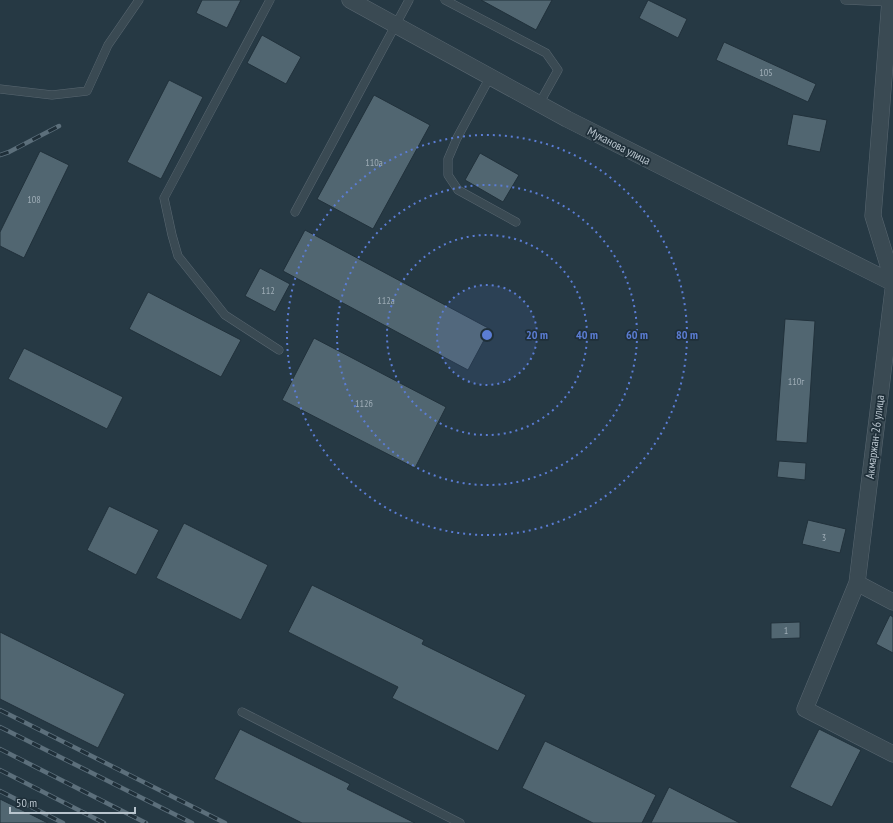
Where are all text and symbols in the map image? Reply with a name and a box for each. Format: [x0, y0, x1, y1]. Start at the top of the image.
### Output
house number: 105 [759, 66, 773, 79]
street label: Муканова улица [585, 123, 653, 168]
house number: 110а [365, 156, 383, 169]
house number: 108 [27, 193, 41, 206]
house number: 112 [261, 284, 275, 297]
house number: 112а [377, 294, 395, 307]
text: 20 m [526, 327, 548, 342]
text: 40 m [576, 327, 598, 342]
text: 60 m [626, 327, 648, 342]
text: 80 m [676, 327, 698, 342]
centre of rings [480, 328, 494, 342]
house number: 110г [788, 375, 804, 388]
street label: Акмаржан-26 улица [862, 394, 887, 480]
house number: 112б [355, 397, 373, 410]
house number: 3 [822, 531, 826, 544]
house number: 1 [784, 624, 788, 637]
scale bar [10, 789, 135, 815]
text: 50 m [16, 795, 37, 810]

